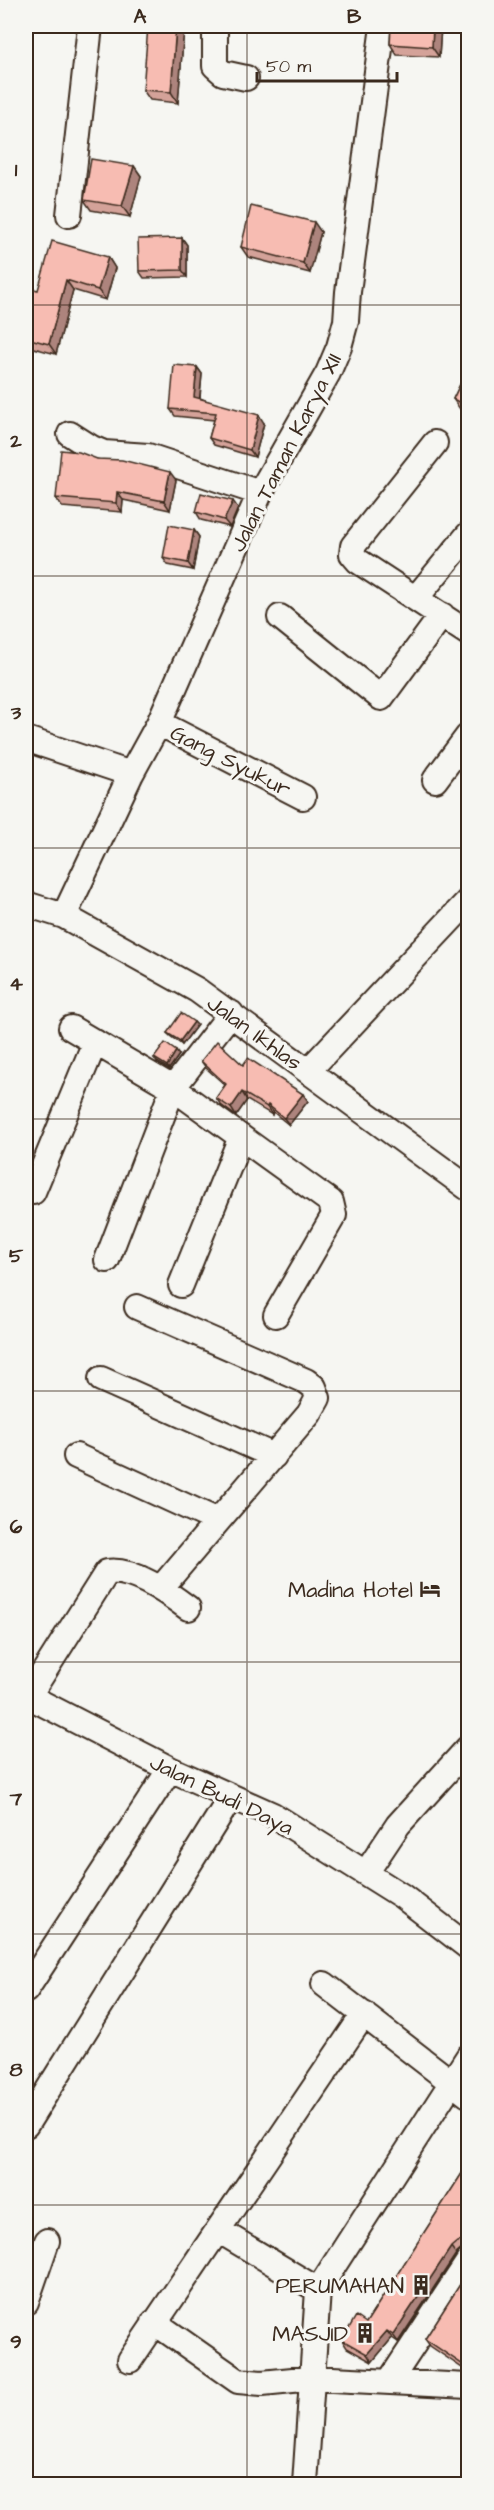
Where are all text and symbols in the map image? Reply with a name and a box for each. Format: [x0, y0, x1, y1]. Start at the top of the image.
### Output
text: A [134, 3, 147, 31]
text: B [347, 3, 362, 31]
scale bar [257, 45, 396, 83]
text: 50 m [266, 54, 311, 79]
text: 1 [15, 156, 18, 184]
street label: Jalan Taman Karya XII [223, 348, 351, 558]
text: 2 [9, 427, 22, 455]
text: 3 [10, 699, 22, 727]
street label: Gang Syukur [164, 718, 296, 806]
text: 4 [9, 970, 23, 998]
street label: Jalan Ikhlas [200, 988, 308, 1078]
text: 5 [9, 1242, 24, 1270]
text: 6 [10, 1513, 23, 1541]
place label: Madina Hotel [288, 1575, 413, 1606]
hotel icon: Madina Hotel [418, 1577, 442, 1601]
street label: Jalan Budi Daya [144, 1747, 298, 1844]
text: 7 [9, 1785, 23, 1813]
text: 8 [10, 2056, 23, 2084]
place label: PERUMAHAN [275, 2271, 404, 2302]
building icon: PERUMAHAN [409, 2273, 433, 2297]
place label: MASJID [272, 2319, 348, 2350]
building icon: MASJID [353, 2321, 377, 2345]
text: 9 [10, 2328, 22, 2356]

